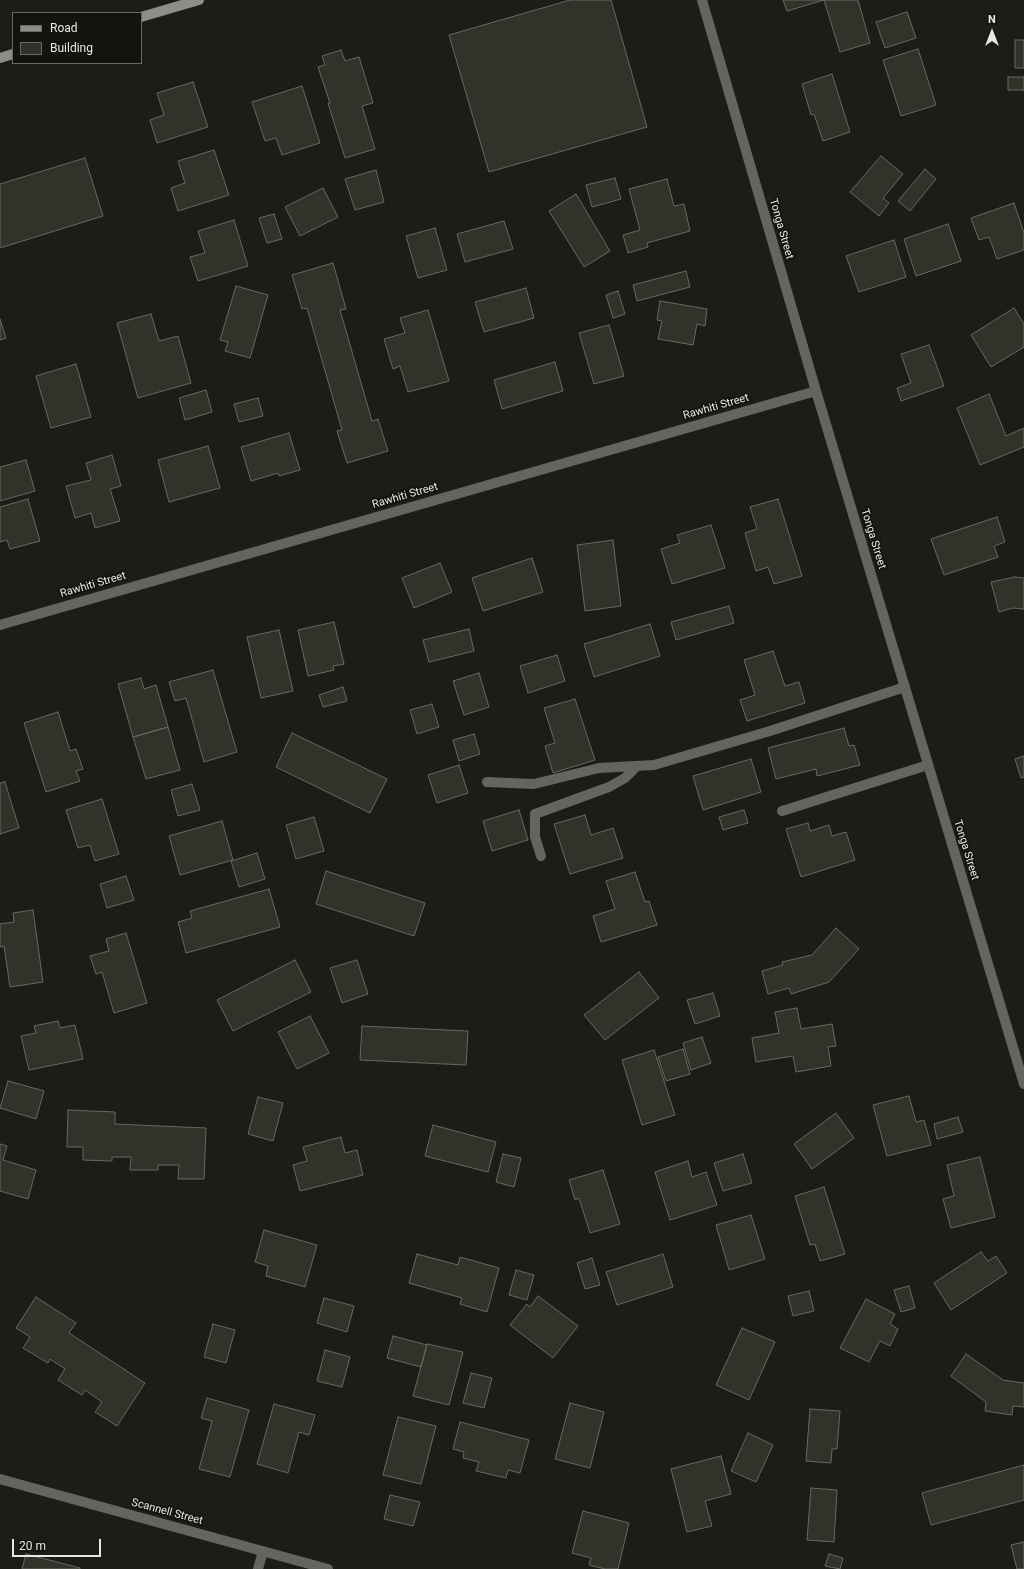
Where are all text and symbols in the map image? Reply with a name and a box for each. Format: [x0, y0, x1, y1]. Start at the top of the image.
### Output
legend [12, 12, 142, 64]
north arrow [972, 12, 1012, 52]
text: N [988, 13, 996, 26]
text: Road [50, 21, 78, 35]
text: Building [50, 41, 93, 55]
street label: Tonga Street [766, 197, 796, 261]
street label: Rawhiti Street [682, 391, 750, 423]
street label: Rawhiti Street [371, 480, 439, 512]
street label: Tonga Street [858, 507, 888, 571]
street label: Rawhiti Street [59, 569, 127, 601]
street label: Tonga Street [951, 818, 981, 882]
street label: Scannell Street [130, 1496, 204, 1528]
scale bar [14, 1531, 103, 1557]
text: 20 m [19, 1539, 46, 1553]

